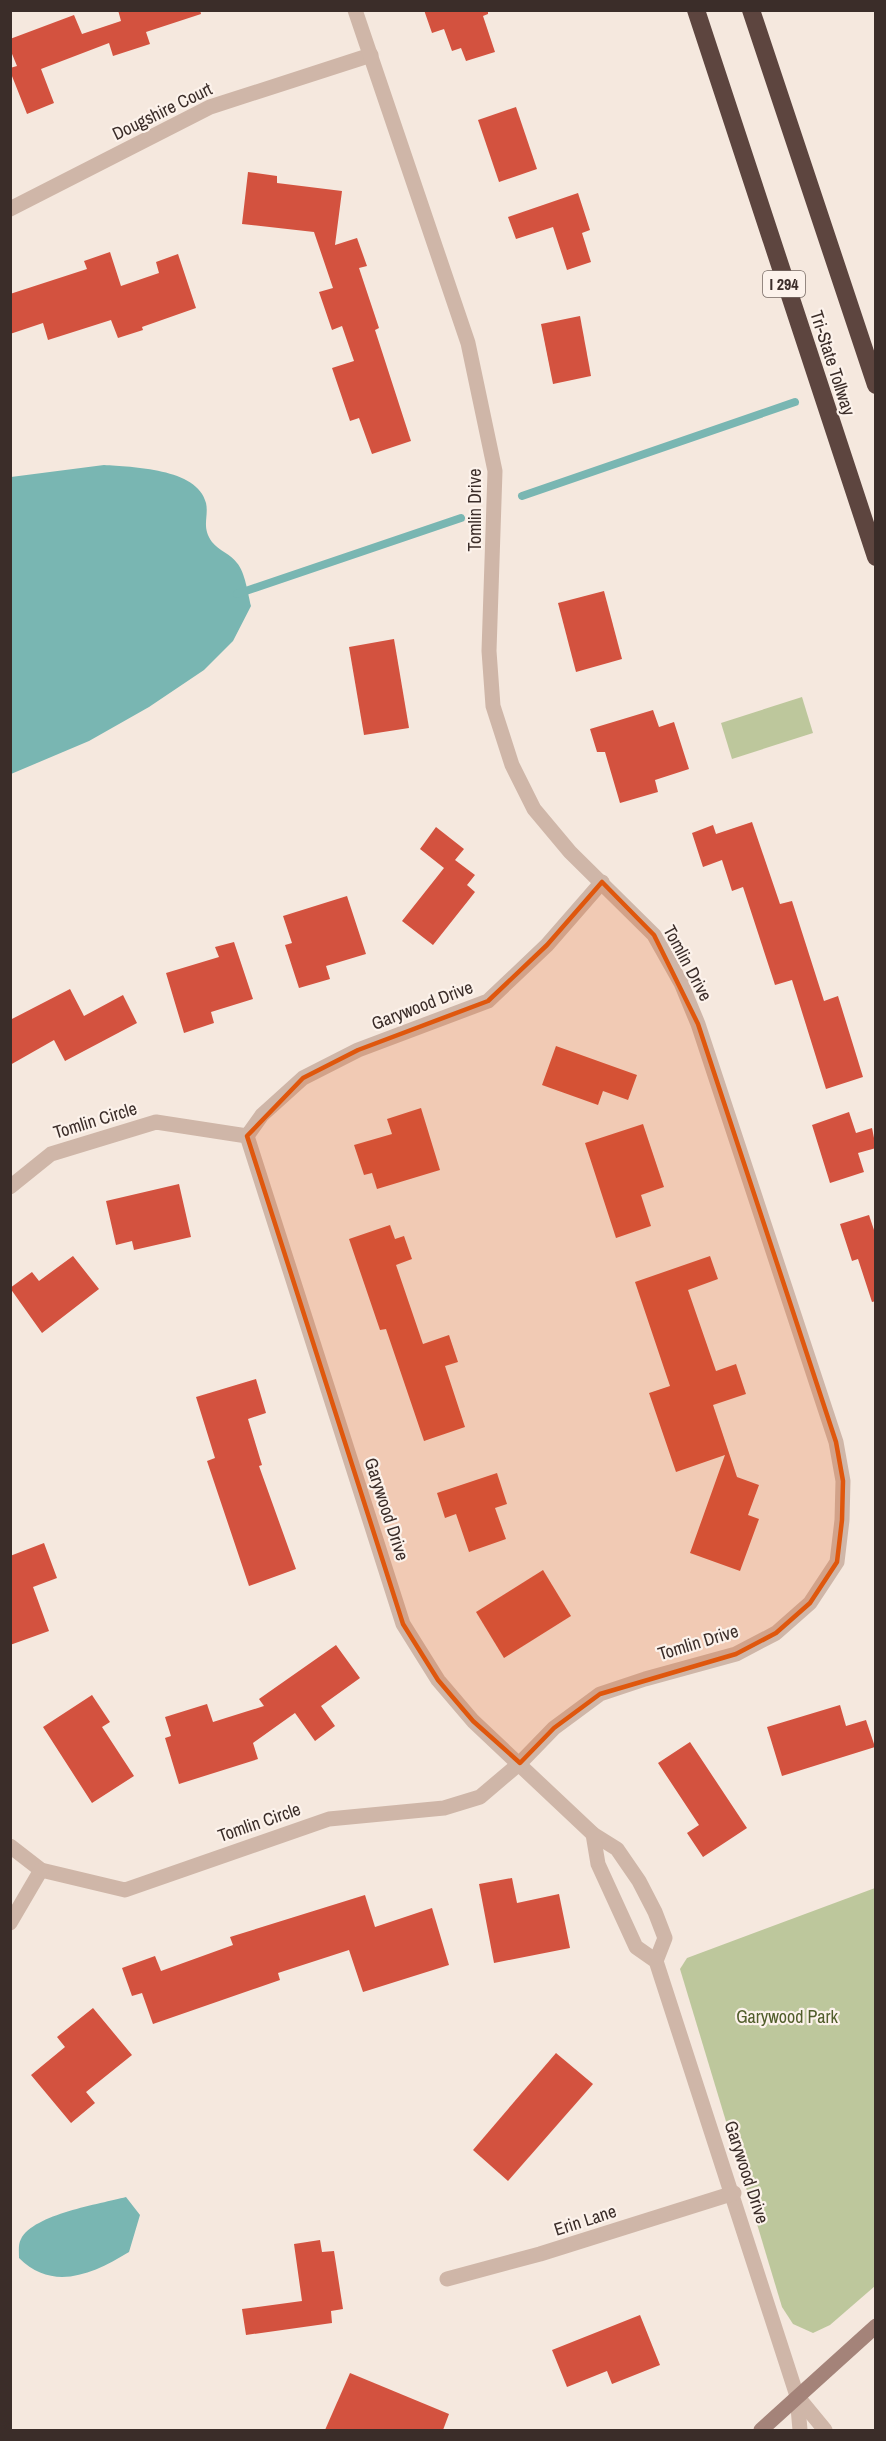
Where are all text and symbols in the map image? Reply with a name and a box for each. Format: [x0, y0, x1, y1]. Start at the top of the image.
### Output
street label: Dougshire Court [108, 76, 216, 146]
road number: I 294 [763, 271, 805, 297]
street label: Tri-State Tollway [804, 307, 862, 419]
street label: Tomlin Drive [462, 469, 487, 551]
street label: Tomlin Drive [658, 921, 718, 1005]
street label: Garywood Drive [368, 974, 476, 1036]
street label: Tomlin Circle [50, 1095, 140, 1145]
street label: Garywood Drive [359, 1454, 415, 1564]
street label: Tomlin Drive [655, 1618, 741, 1666]
street label: Tomlin Circle [214, 1796, 304, 1848]
park label: Garywood Park [736, 2004, 838, 2029]
street label: Garywood Drive [719, 2117, 775, 2227]
street label: Erin Lane [551, 2198, 619, 2242]

